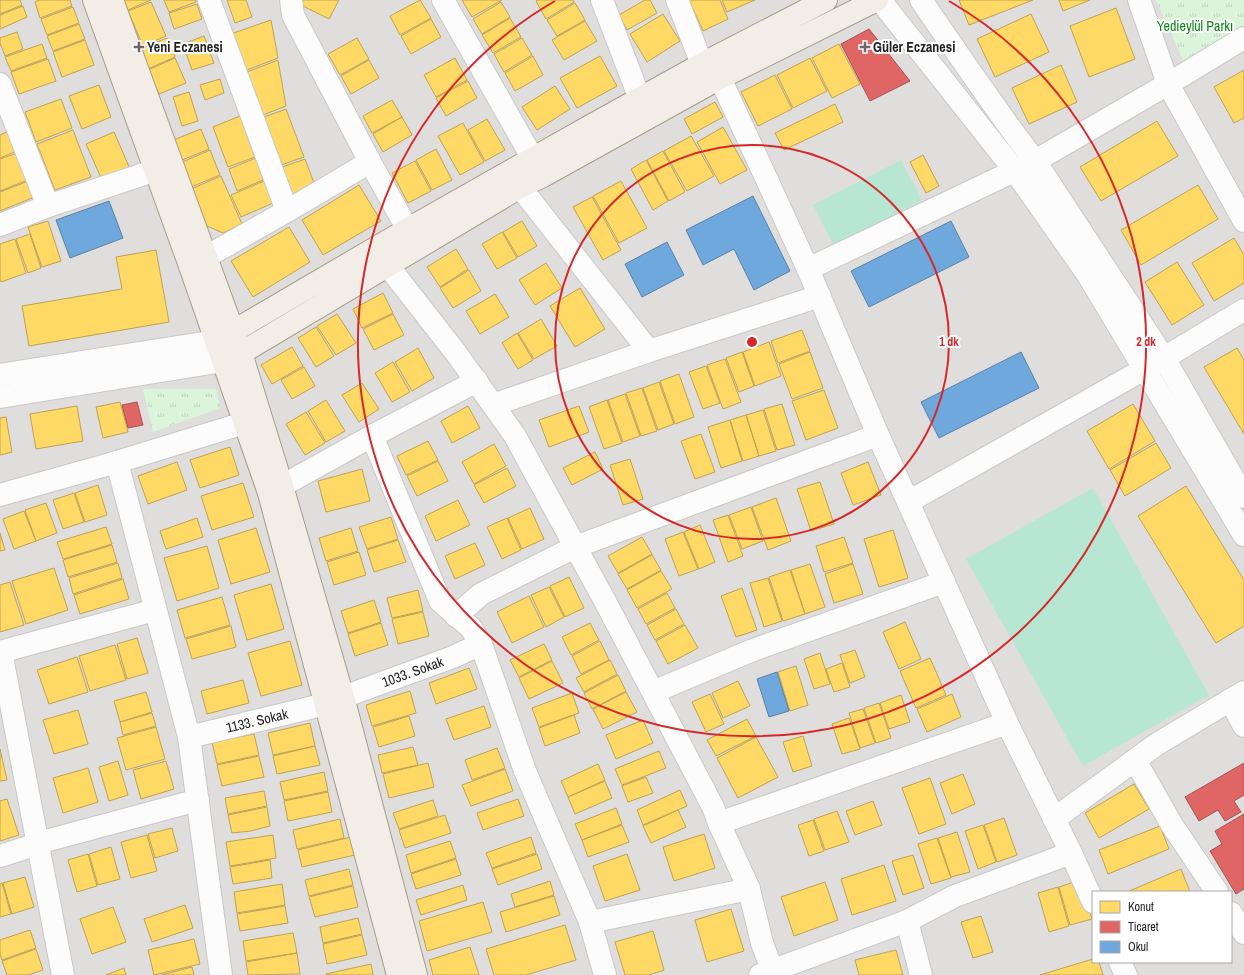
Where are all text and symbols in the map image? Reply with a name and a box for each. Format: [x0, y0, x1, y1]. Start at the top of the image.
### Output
park label: Yedieylül Parkı [1157, 17, 1233, 35]
place label: Yeni Eczanesi [147, 38, 223, 56]
place label: Güler Eczanesi [873, 38, 955, 56]
marker: Yeni Eczanesi [134, 42, 144, 52]
marker: Güler Eczanesi [860, 42, 870, 52]
text: 1 dk [939, 334, 959, 350]
text: 2 dk [1136, 334, 1156, 350]
centre of rings [745, 335, 759, 349]
street label: 1033. Sokak [379, 652, 446, 691]
street label: 1133. Sokak [224, 704, 290, 737]
legend [1092, 891, 1232, 963]
text: Konut [1128, 899, 1154, 915]
text: Ticaret [1128, 919, 1159, 935]
text: Okul [1128, 939, 1148, 955]

